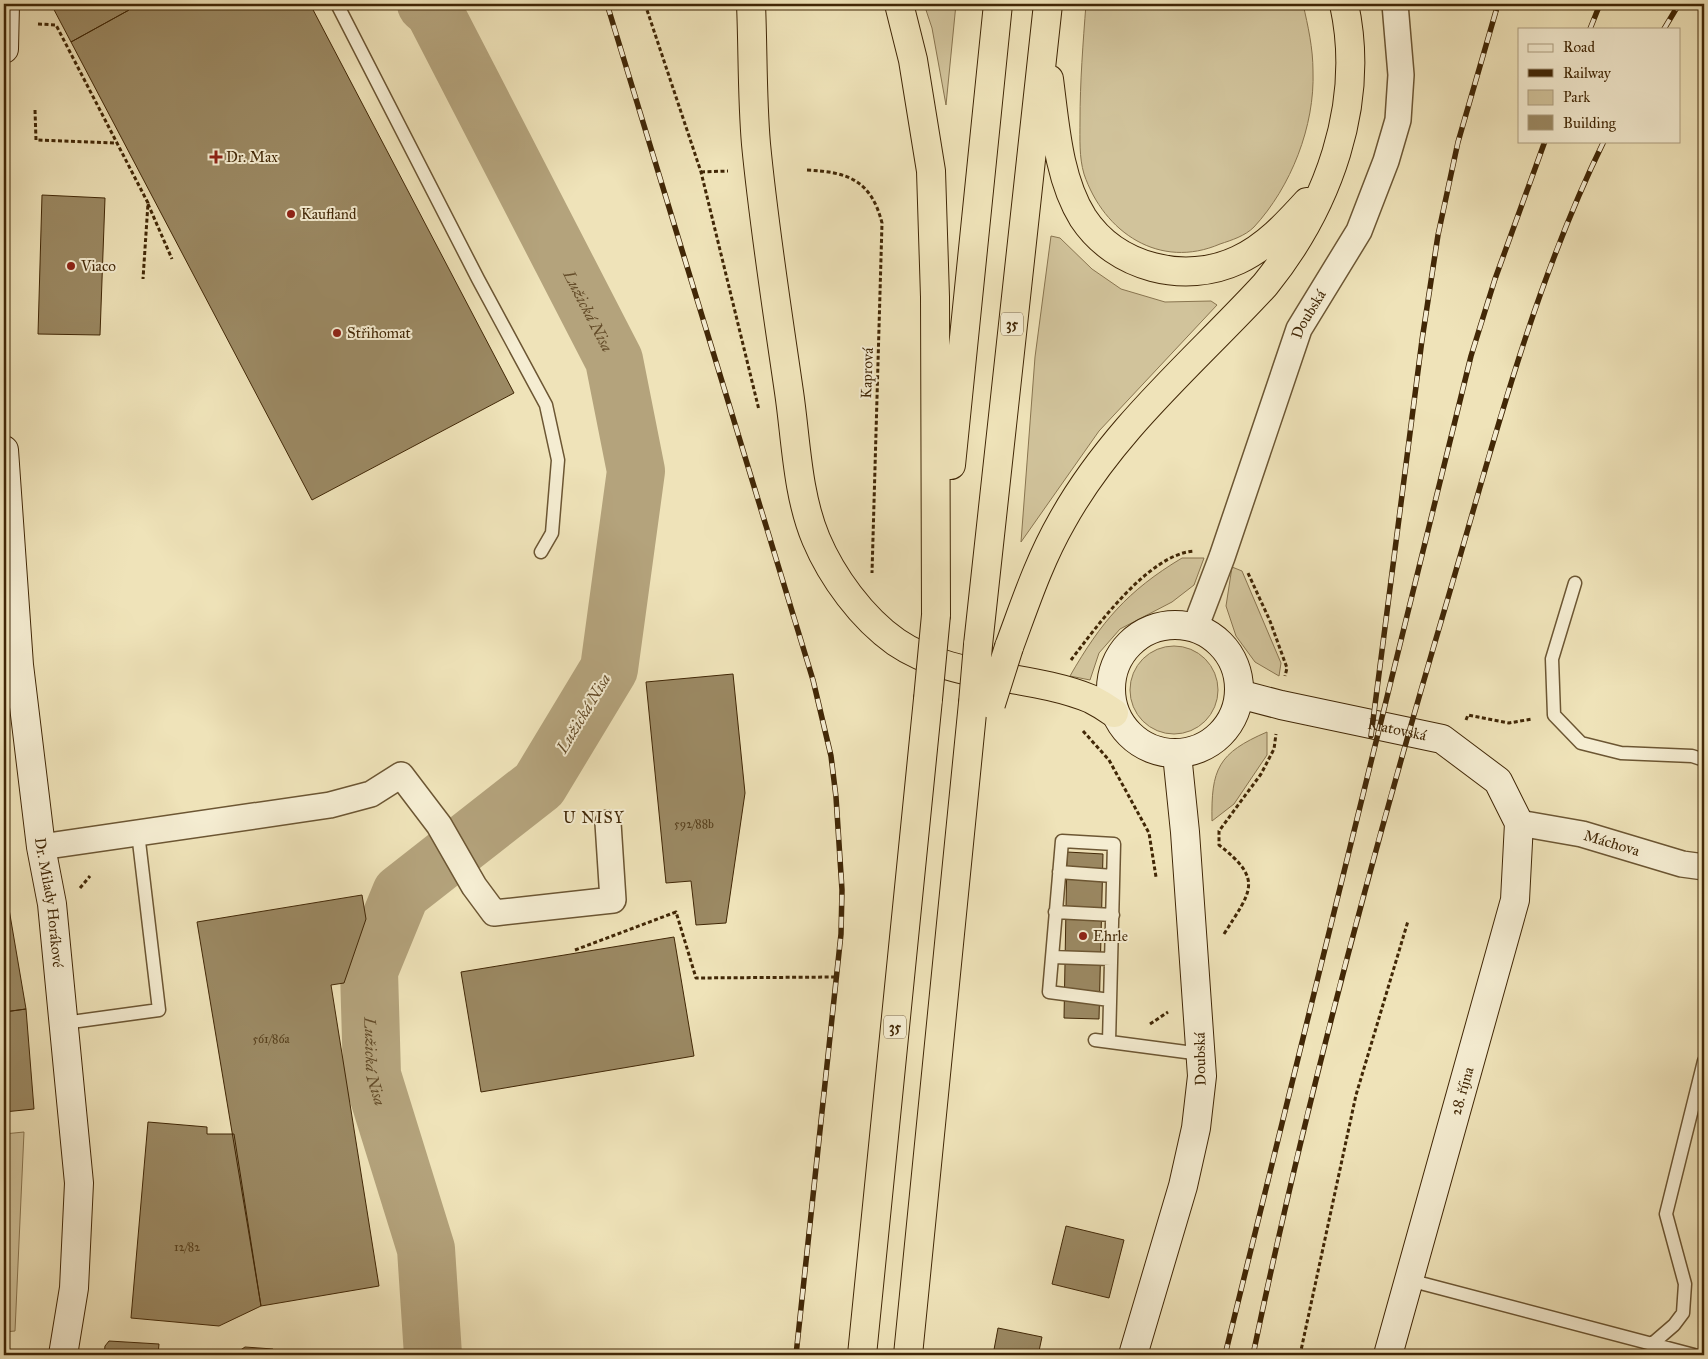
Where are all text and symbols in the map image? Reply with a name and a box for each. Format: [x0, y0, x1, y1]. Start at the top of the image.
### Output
legend [1518, 28, 1680, 142]
text: Road [1563, 38, 1595, 56]
text: Railway [1563, 64, 1612, 82]
text: Park [1563, 88, 1590, 106]
text: Building [1563, 114, 1617, 132]
place label: Dr. Max [226, 148, 278, 166]
marker: Dr. Max [210, 151, 222, 163]
place label: Kaufland [301, 205, 357, 223]
marker: Kaufland [285, 208, 297, 220]
place label: Viaco [80, 257, 116, 275]
marker: Viaco [65, 260, 77, 272]
water label: Lužická Nisa [559, 266, 617, 355]
street label: Doubská [1287, 286, 1330, 341]
road number: 35 [1001, 312, 1023, 336]
place label: Střihomat [347, 324, 412, 342]
marker: Střihomat [331, 327, 343, 339]
street label: Kaprová [857, 347, 877, 399]
water label: Lužická Nisa [552, 670, 615, 757]
street label: Klatovská [1366, 715, 1429, 745]
district label: U NISY [563, 808, 625, 827]
house number: 592/88b [674, 817, 714, 831]
street label: Máchova [1582, 826, 1642, 860]
street label: Dr. Milady Horákové [31, 837, 67, 969]
place label: Ehrle [1093, 927, 1128, 945]
marker: Ehrle [1077, 930, 1089, 942]
water label: Lužická Nisa [360, 1016, 390, 1108]
road number: 35 [884, 1016, 906, 1038]
street label: Doubská [1191, 1031, 1209, 1086]
house number: 561/86a [252, 1032, 291, 1046]
street label: 28. října [1447, 1064, 1478, 1117]
house number: 12/82 [174, 1240, 200, 1254]

